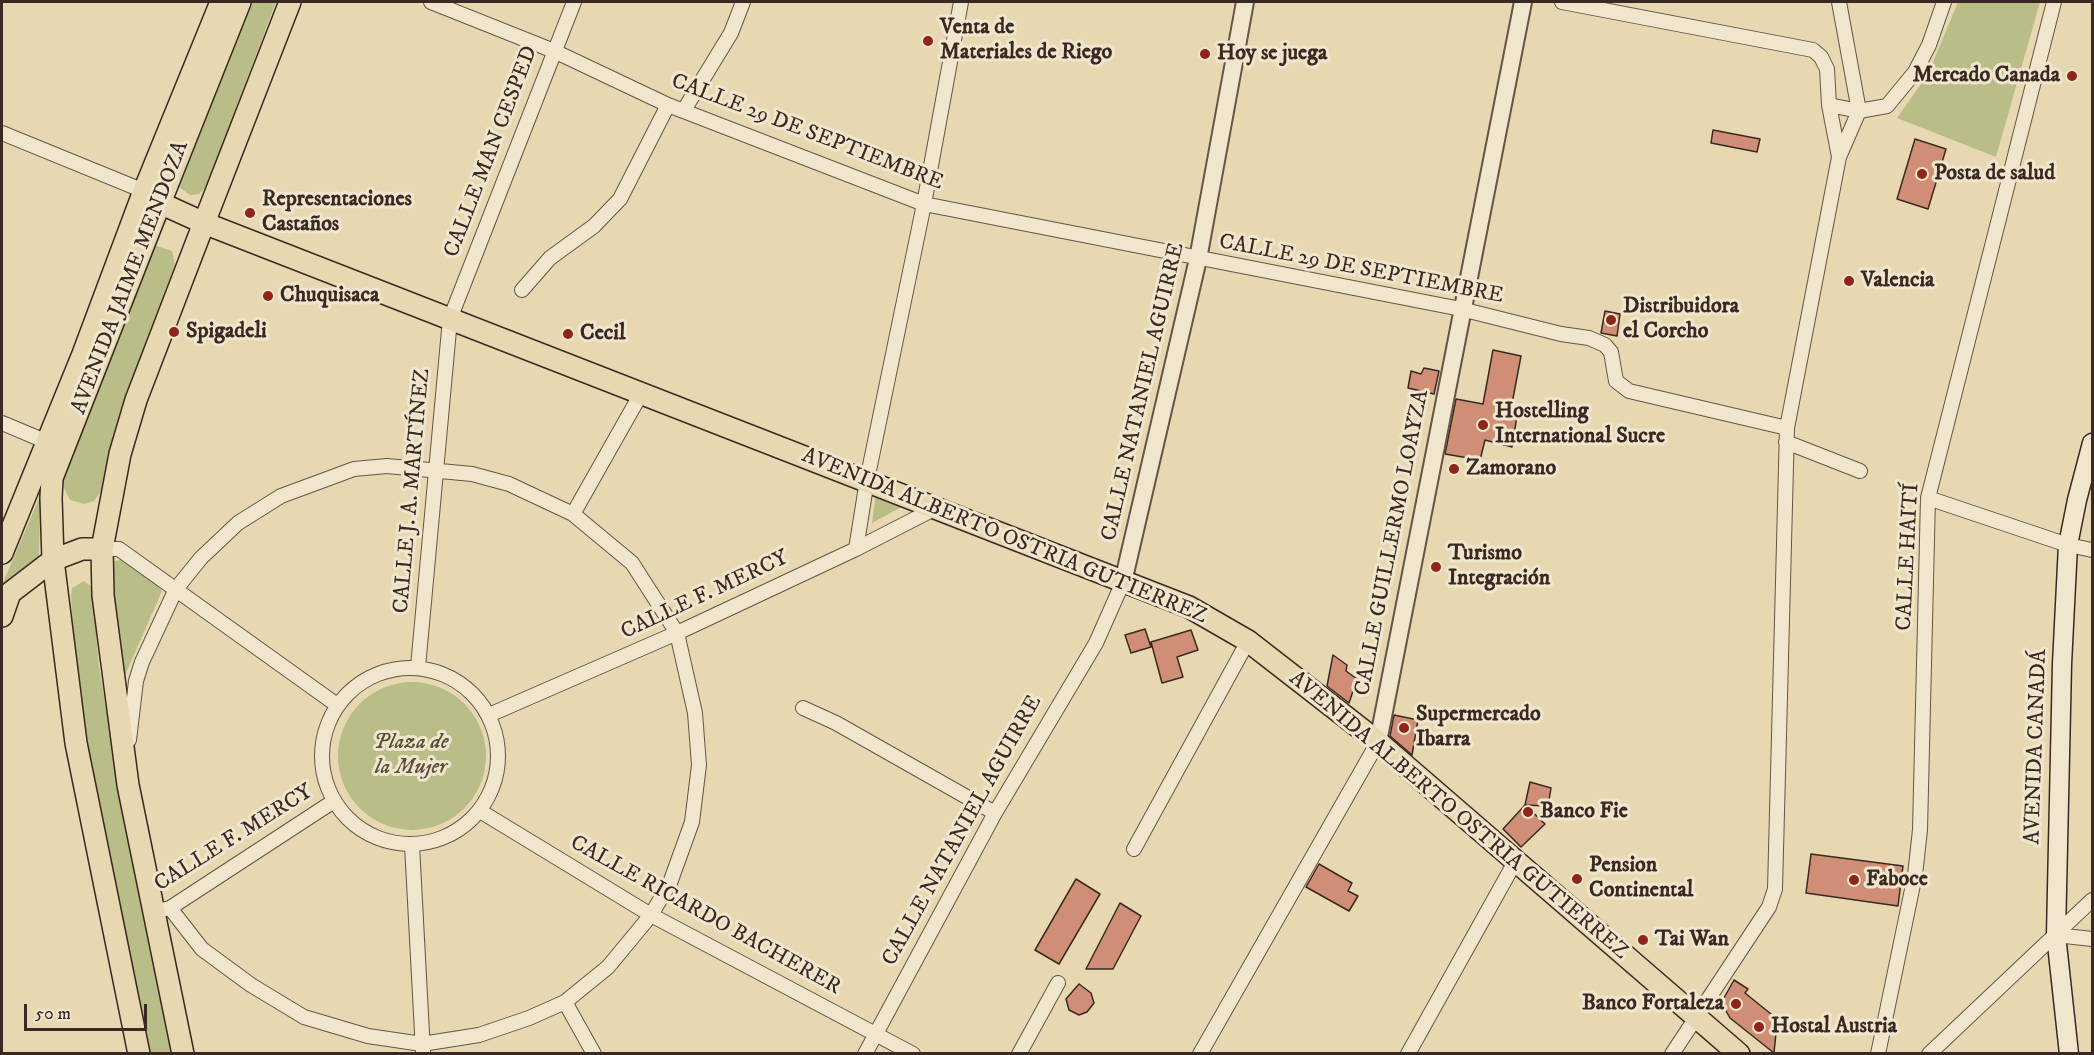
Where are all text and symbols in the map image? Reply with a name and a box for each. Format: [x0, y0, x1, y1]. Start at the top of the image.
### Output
place label: Venta de Materiales de Riego [940, 15, 1112, 66]
marker: Venta de Materiales de Riego [921, 34, 935, 48]
place label: Hoy se juega [1217, 41, 1327, 67]
street label: CALLE MAN CESPED [440, 43, 544, 261]
marker: Hoy se juega [1198, 47, 1212, 61]
place label: Mercado Canada [1913, 63, 2060, 89]
street label: CALLE 29 DE SEPTIEMBRE [667, 69, 947, 197]
marker: Mercado Canada [2065, 69, 2079, 83]
street label: AVENIDA JAIME MENDOZA [67, 138, 195, 418]
place label: Posta de salud [1934, 161, 2055, 187]
marker: Posta de salud [1915, 167, 1929, 181]
place label: Representaciones Castaños [262, 187, 412, 238]
marker: Representaciones Castaños [243, 206, 257, 220]
street label: CALLE 29 DE SEPTIEMBRE [1217, 229, 1505, 311]
street label: CALLE NATANIEL AGUIRRE [1097, 240, 1191, 544]
place label: Valencia [1861, 268, 1934, 294]
marker: Valencia [1842, 274, 1856, 288]
place label: Chuquisaca [280, 283, 379, 309]
marker: Chuquisaca [261, 289, 275, 303]
place label: Distribuidora el Corcho [1623, 294, 1739, 346]
marker: Distribuidora el Corcho [1604, 313, 1618, 327]
place label: Spigadeli [186, 319, 267, 345]
place label: Cecil [580, 321, 625, 347]
marker: Spigadeli [167, 325, 181, 339]
marker: Cecil [561, 327, 575, 341]
street label: CALLE J. A. MARTÍNEZ [389, 368, 437, 614]
street label: CALLE GUILLERMO LOAYZA [1350, 388, 1436, 698]
place label: Hostelling International Sucre [1495, 399, 1665, 451]
marker: Hostelling International Sucre [1476, 418, 1490, 432]
street label: AVENIDA ALBERTO OSTRIA GUTIERREZ [798, 443, 1210, 631]
place label: Zamorano [1466, 456, 1556, 482]
marker: Zamorano [1447, 462, 1461, 476]
street label: CALLE HAITÍ [1892, 482, 1926, 632]
place label: Turismo Integración [1448, 541, 1550, 592]
street label: CALLE F. MERCY [617, 546, 793, 646]
marker: Turismo Integración [1429, 560, 1443, 574]
street label: AVENIDA CANADÁ [2020, 649, 2054, 845]
street label: AVENIDA ALBERTO OSTRIA GUTIERREZ [1283, 666, 1633, 966]
street label: CALLE NATANIEL AGUIRRE [877, 691, 1049, 971]
place label: Supermercado Ibarra [1416, 702, 1541, 754]
marker: Supermercado Ibarra [1397, 721, 1411, 735]
park label: Plaza de la Mujer [374, 730, 448, 782]
street label: CALLE F. MERCY [150, 780, 318, 898]
place label: Banco Fie [1540, 799, 1628, 825]
marker: Banco Fie [1521, 805, 1535, 819]
street label: CALLE RICARDO BACHERER [565, 830, 845, 1002]
place label: Pension Continental [1589, 853, 1693, 904]
place label: Faboce [1866, 867, 1928, 893]
marker: Pension Continental [1570, 872, 1584, 886]
marker: Faboce [1847, 873, 1861, 887]
place label: Tai Wan [1655, 927, 1729, 953]
marker: Tai Wan [1636, 933, 1650, 947]
place label: Banco Fortaleza [1582, 991, 1724, 1017]
scale bar [27, 992, 150, 1030]
marker: Banco Fortaleza [1729, 997, 1743, 1011]
text: 50 m [35, 1003, 71, 1025]
place label: Hostal Austria [1771, 1014, 1897, 1040]
marker: Hostal Austria [1752, 1020, 1766, 1034]

